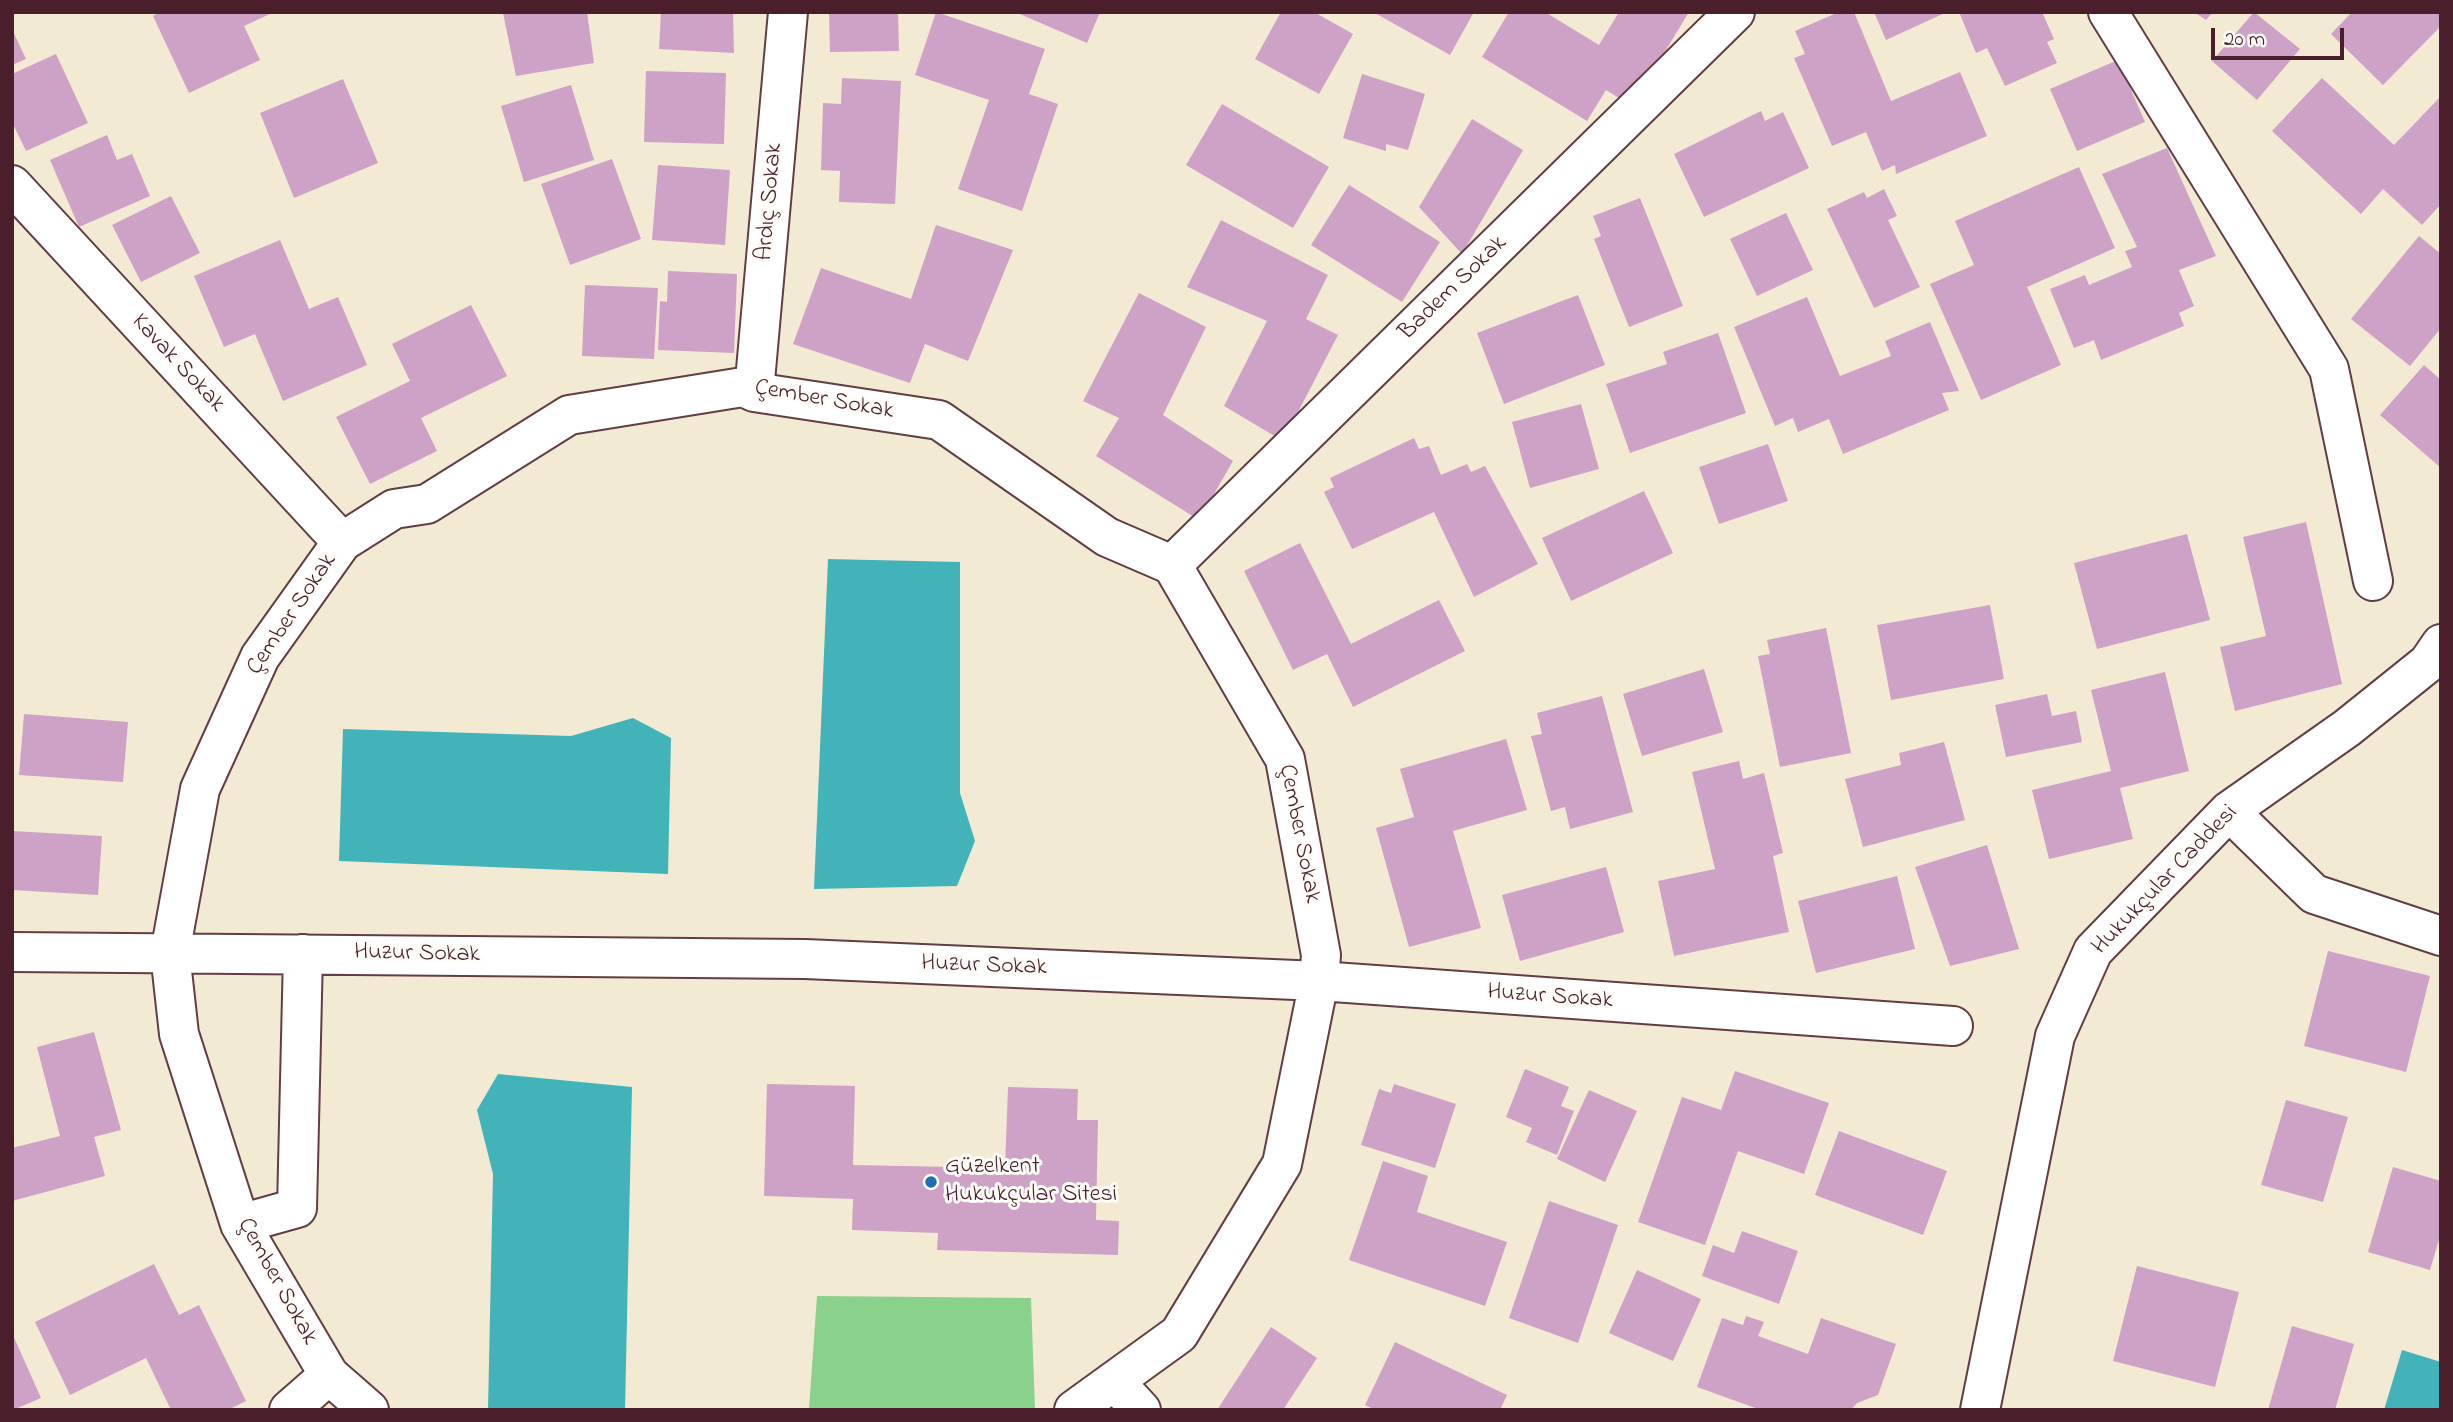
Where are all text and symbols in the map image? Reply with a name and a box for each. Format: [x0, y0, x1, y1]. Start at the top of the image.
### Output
scale bar [2215, 14, 2348, 58]
text: 20 m [2224, 25, 2265, 55]
street label: Ardıç Sokak [752, 142, 790, 262]
street label: Badem Sokak [1394, 230, 1514, 348]
street label: Kavak Sokak [124, 309, 230, 419]
street label: Çember Sokak [752, 375, 896, 427]
street label: Çember Sokak [242, 549, 344, 681]
street label: Çember Sokak [1270, 762, 1326, 906]
street label: Hukukçular Caddesi [2087, 800, 2245, 962]
street label: Huzur Sokak [354, 940, 480, 970]
street label: Huzur Sokak [921, 950, 1047, 984]
street label: Huzur Sokak [1486, 979, 1614, 1017]
place label: Güzelkent Hukukçular Sitesi [945, 1154, 1117, 1210]
marker: Güzelkent Hukukçular Sitesi [923, 1174, 939, 1190]
street label: Çember Sokak [229, 1214, 323, 1350]

